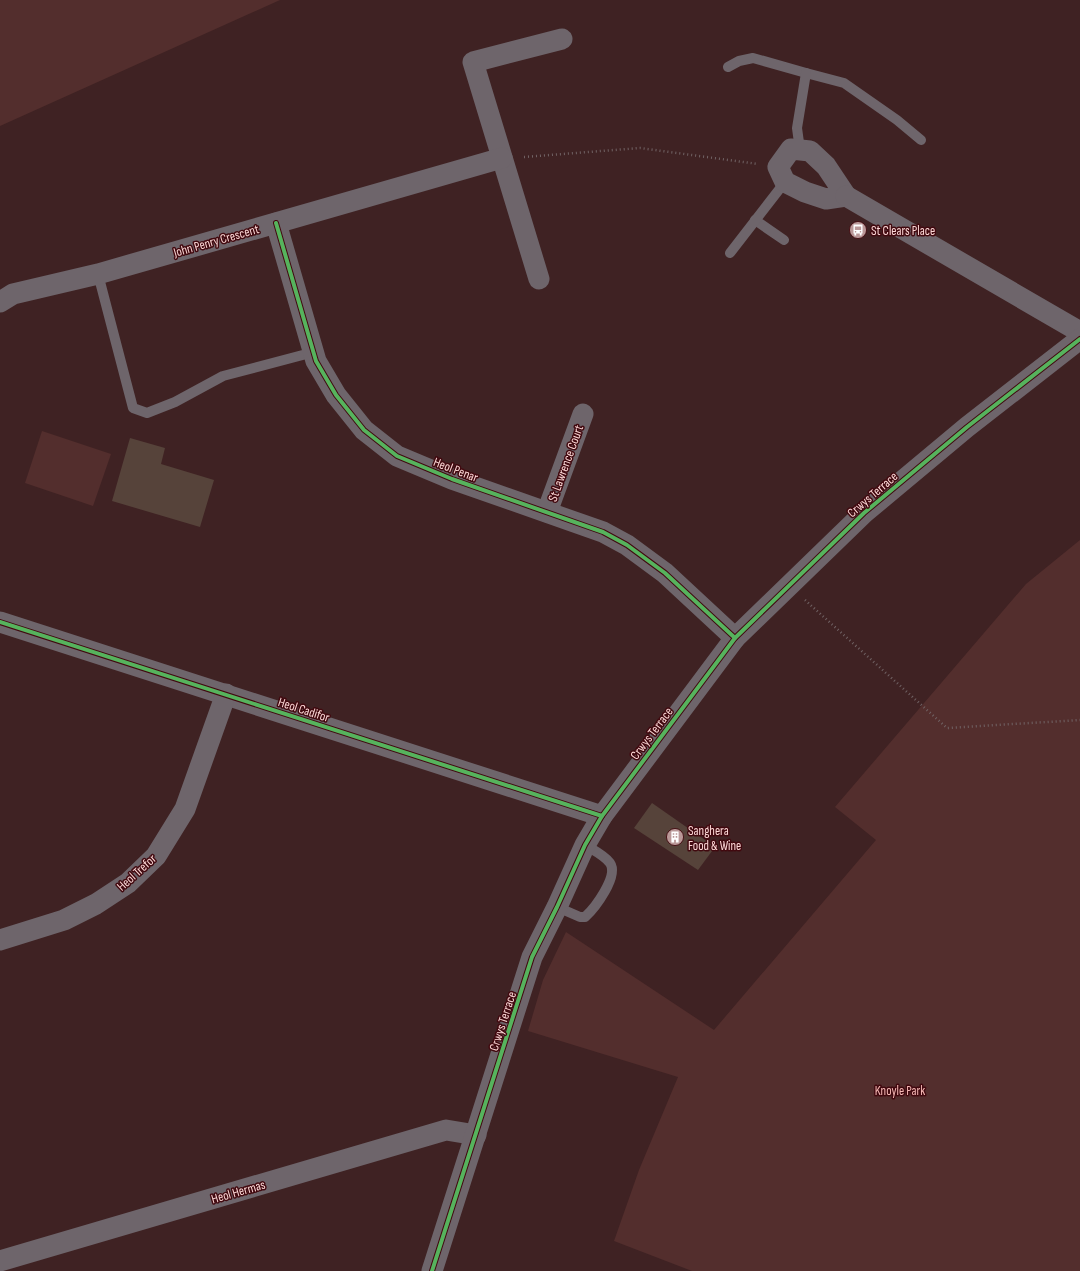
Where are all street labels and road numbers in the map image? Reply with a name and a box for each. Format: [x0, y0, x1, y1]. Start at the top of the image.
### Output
street label: John Penry Crescent [171, 221, 261, 261]
street label: St Lawrence Court [545, 423, 587, 504]
street label: Heol Penar [431, 454, 481, 486]
street label: Crwys Terrace [844, 469, 901, 521]
street label: Heol Cadifor [276, 694, 332, 726]
street label: Crwys Terrace [627, 704, 677, 763]
street label: Heol Trefor [114, 851, 160, 895]
street label: Crwys Terrace [486, 990, 520, 1053]
street label: Heol Hermas [209, 1177, 267, 1207]

